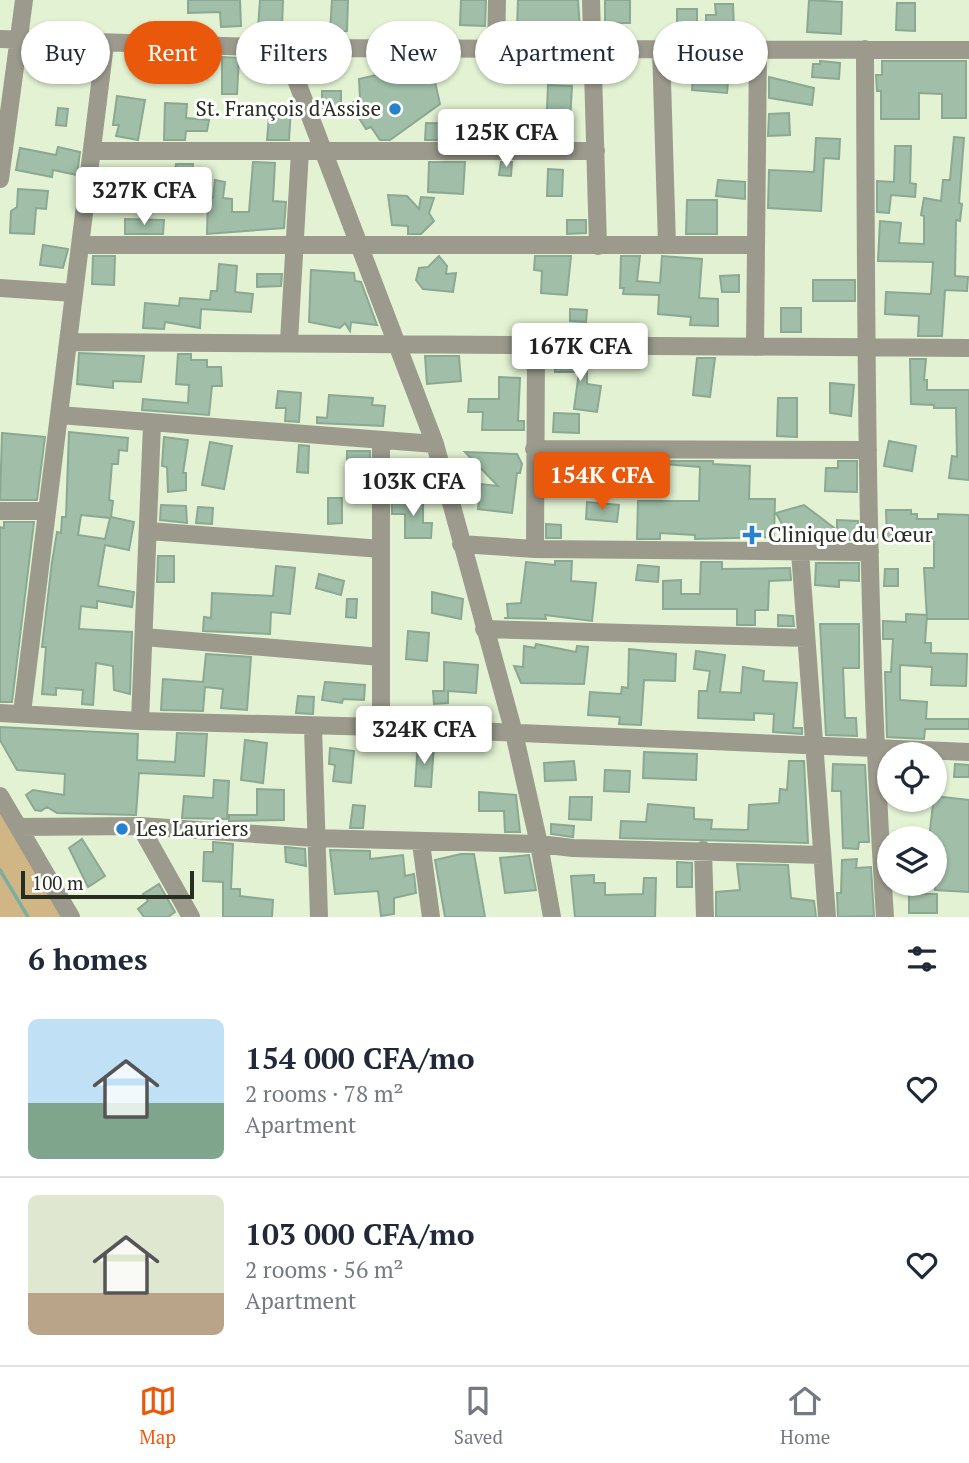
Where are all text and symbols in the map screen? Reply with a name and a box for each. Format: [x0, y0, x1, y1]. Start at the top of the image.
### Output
chip: Buy [21, 21, 110, 84]
chip: Rent [124, 21, 222, 84]
chip: Filters [236, 21, 352, 84]
chip: New [366, 21, 461, 84]
chip: Apartment [475, 21, 639, 84]
chip: House [653, 21, 768, 84]
place label: St. François d'Assise [196, 94, 381, 122]
marker: St. François d'Assise [387, 101, 403, 117]
pin: 125K CFA [434, 110, 578, 169]
text: 125K CFA [454, 116, 558, 147]
pin: 327K CFA [72, 168, 216, 227]
text: 327K CFA [92, 174, 196, 205]
pin: 167K CFA [508, 324, 652, 383]
text: 167K CFA [528, 330, 632, 361]
pin: 154K CFA [530, 452, 674, 512]
pin: 103K CFA [341, 458, 485, 518]
text: 154K CFA [550, 459, 654, 490]
text: 103K CFA [361, 465, 465, 496]
place label: Clinique du Cœur [768, 520, 933, 548]
marker: Clinique du Cœur [742, 525, 762, 545]
pin: 324K CFA [352, 706, 496, 766]
text: 324K CFA [372, 713, 476, 744]
map controls [877, 742, 947, 896]
button: locate [877, 742, 947, 812]
place label: Les Lauriers [136, 814, 249, 842]
marker: Les Lauriers [114, 821, 130, 837]
button: layers [877, 826, 947, 896]
scale bar [21, 868, 194, 900]
text: 100 m [32, 870, 83, 895]
text: 6 homes [28, 939, 147, 979]
icon: filters [903, 940, 941, 978]
text: 154 000 CFA/mo [245, 1038, 475, 1078]
icon: home [84, 1047, 168, 1131]
icon: heart [903, 1070, 941, 1108]
text: 2 rooms · 78 m² [245, 1078, 404, 1109]
text: Apartment [245, 1109, 356, 1140]
text: 103 000 CFA/mo [245, 1214, 475, 1254]
icon: home [84, 1223, 168, 1307]
icon: heart [903, 1246, 941, 1284]
text: 2 rooms · 56 m² [245, 1254, 404, 1285]
text: Apartment [245, 1285, 356, 1316]
tab: Map [139, 1382, 177, 1449]
tab: Saved [454, 1382, 503, 1449]
tab: Home [780, 1382, 830, 1449]

